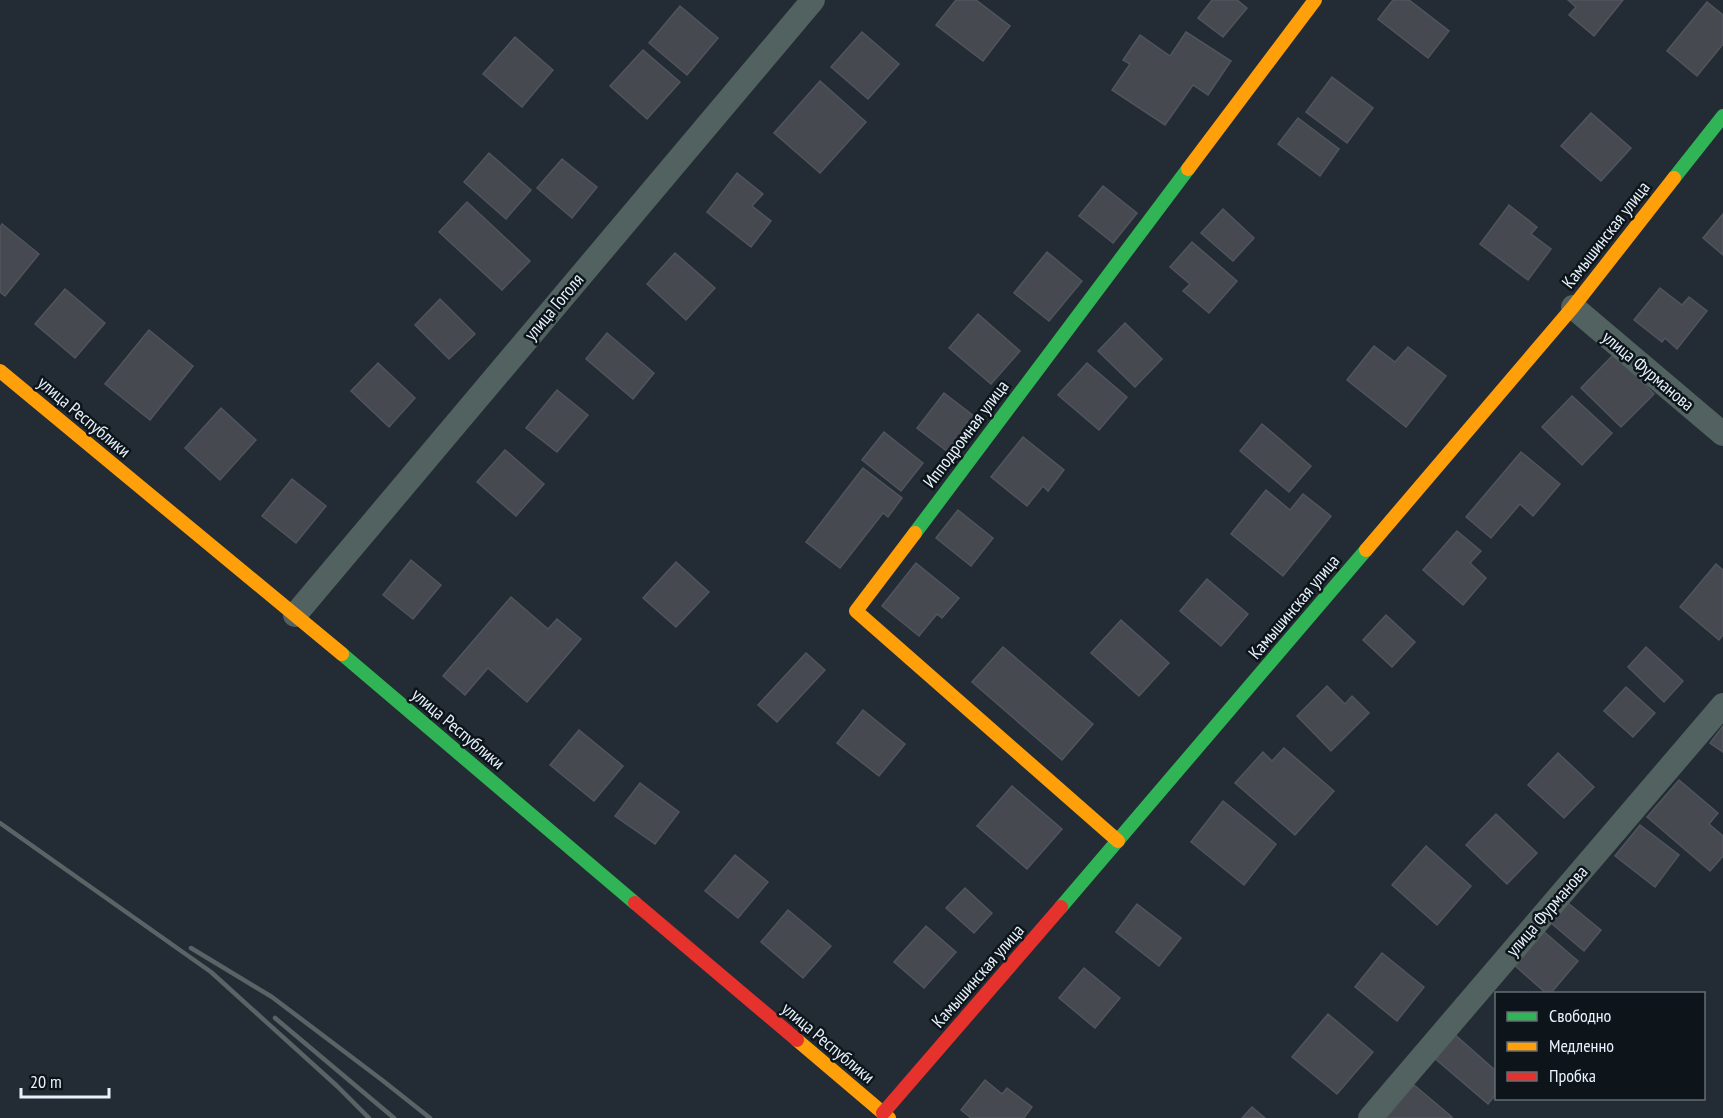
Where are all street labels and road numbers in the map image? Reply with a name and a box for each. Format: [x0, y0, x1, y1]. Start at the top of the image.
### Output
street label: Камышинская улица [1557, 176, 1655, 293]
street label: улица Гоголя [519, 268, 588, 345]
street label: улица Фурманова [1598, 325, 1699, 416]
street label: улица Республики [33, 371, 136, 462]
street label: Ипподромная улица [918, 375, 1013, 492]
street label: Камышинская улица [1243, 550, 1344, 664]
street label: улица Республики [407, 683, 510, 774]
street label: улица Фурманова [1501, 860, 1592, 961]
street label: Камышинская улица [926, 919, 1029, 1032]
street label: улица Республики [777, 997, 880, 1088]

